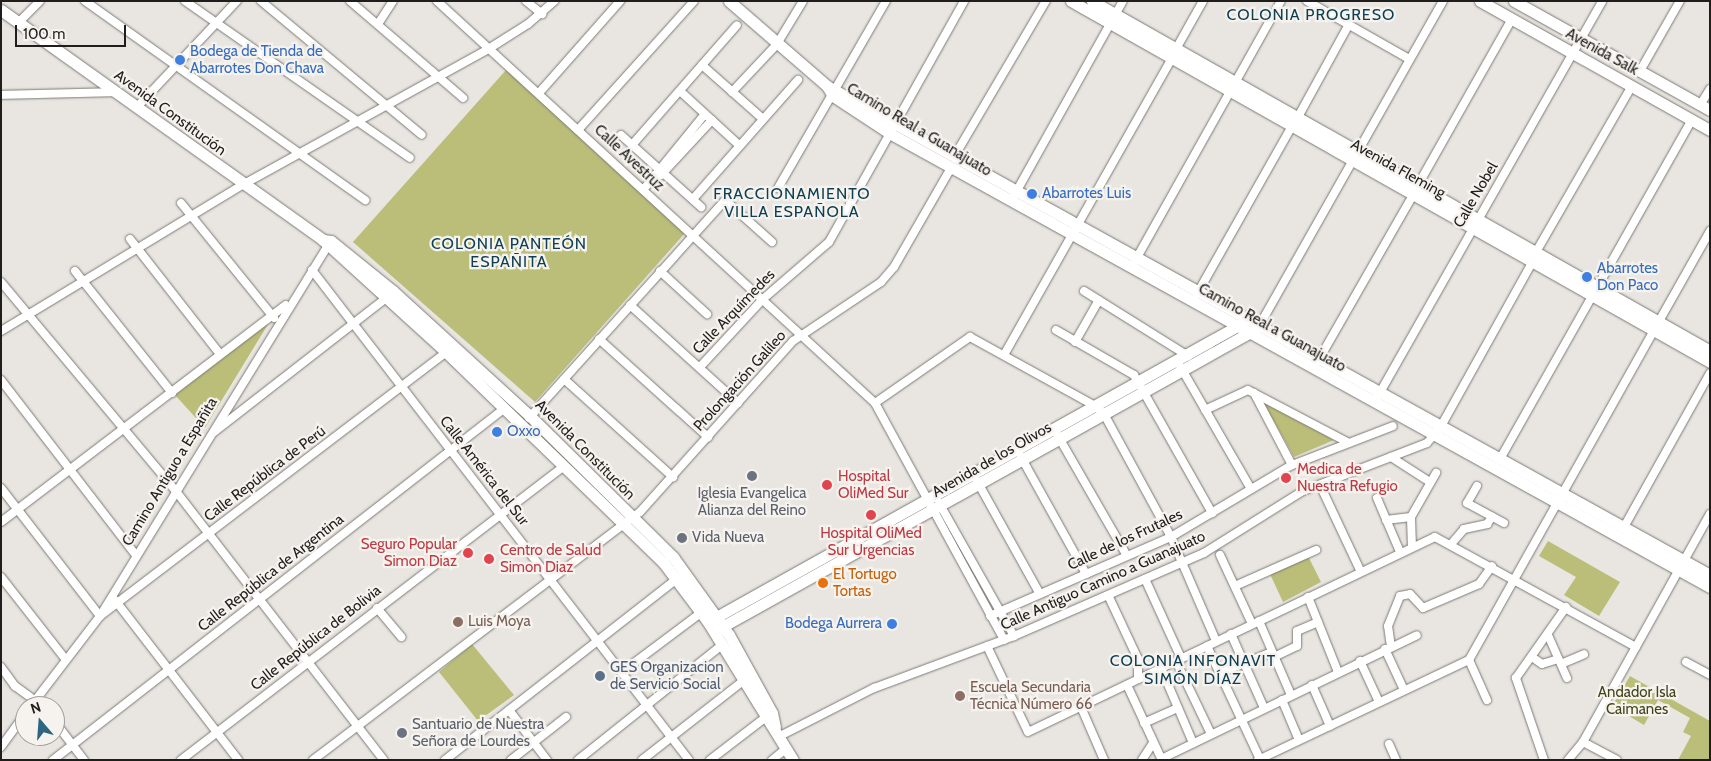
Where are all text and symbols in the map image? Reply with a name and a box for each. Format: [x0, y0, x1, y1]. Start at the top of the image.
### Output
district label: COLONIA PROGRESO [1225, 5, 1397, 25]
scale bar [18, 15, 129, 47]
text: 100 m [23, 25, 65, 43]
street label: Avenida Salk [1563, 25, 1641, 79]
place label: Bodega de Tienda de Abarrotes Don Chava [190, 42, 324, 77]
marker: Bodega de Tienda de Abarrotes Don Chava [174, 54, 186, 66]
street label: Avenida Constitución [111, 66, 229, 160]
street label: Camino Real a Guanajuato [843, 80, 995, 180]
street label: Calle Avestruz [590, 121, 668, 195]
street label: Avenida Fleming [1348, 136, 1448, 202]
street label: Calle Nobel [1450, 159, 1502, 231]
district label: FRACCIONAMIENTO VILLA ESPAÑOLA [711, 184, 873, 222]
place label: Abarrotes Luis [1042, 185, 1131, 203]
marker: Abarrotes Luis [1026, 188, 1038, 200]
district label: COLONIA PANTEÓN ESPAÑITA [429, 234, 589, 272]
place label: Abarrotes Don Paco [1597, 259, 1658, 294]
street label: Calle Arquímedes [689, 266, 779, 358]
marker: Abarrotes Don Paco [1581, 271, 1593, 283]
street label: Camino Real a Guanajuato [1195, 280, 1349, 376]
street label: Prolongación Galileo [690, 327, 790, 435]
street label: Camino Antiguo a Españita [119, 395, 221, 549]
street label: Avenida Constitución [531, 396, 639, 504]
street label: Calle América del Sur [436, 413, 532, 529]
street label: Avenida de los Olivos [929, 419, 1055, 501]
street label: Calle República de Perú [201, 422, 329, 526]
place label: Oxxo [507, 423, 541, 441]
marker: Oxxo [491, 426, 503, 438]
place label: Medica de Nuestra Refugio [1297, 460, 1398, 495]
place label: Hospital OliMed Sur [838, 467, 909, 502]
marker: Iglesia Evangelica Alianza del Reino [746, 470, 758, 482]
marker: Medica de Nuestra Refugio [1279, 471, 1293, 485]
marker: Hospital OliMed Sur [820, 478, 834, 492]
place label: Iglesia Evangelica Alianza del Reino [697, 484, 807, 519]
street label: Calle de los Frutales [1065, 506, 1185, 574]
marker: Hospital OliMed Sur Urgencias [864, 508, 878, 522]
street label: Calle República de Argentina [195, 510, 347, 636]
place label: Hospital OliMed Sur Urgencias [820, 524, 922, 559]
street label: Calle Antiguo Camino a Guanajuato [998, 528, 1208, 634]
place label: Vida Nueva [692, 529, 764, 547]
marker: Vida Nueva [676, 532, 688, 544]
place label: Seguro Popular Simon Diaz [361, 535, 457, 570]
place label: Centro de Salud Simon Diaz [500, 541, 601, 576]
marker: Seguro Popular Simon Diaz [461, 546, 475, 560]
marker: Centro de Salud Simon Diaz [482, 552, 496, 566]
place label: El Tortugo Tortas [833, 565, 897, 600]
marker: El Tortugo Tortas [817, 577, 829, 589]
street label: Calle República de Bolivia [247, 581, 385, 695]
place label: Luis Moya [468, 613, 531, 631]
place label: Bodega Aurrera [785, 615, 882, 633]
marker: Luis Moya [452, 616, 464, 628]
marker: Bodega Aurrera [886, 618, 898, 630]
district label: COLONIA INFONAVIT SIMÓN DÍAZ [1108, 651, 1278, 689]
place label: GES Organizacion de Servicio Social [610, 658, 724, 693]
marker: GES Organizacion de Servicio Social [594, 670, 606, 682]
place label: Escuela Secundaria Técnica Número 66 [970, 678, 1093, 713]
park label: Andador Isla Caimanes [1598, 683, 1676, 718]
marker: Escuela Secundaria Técnica Número 66 [954, 690, 966, 702]
north arrow [15, 696, 65, 746]
text: N [28, 698, 43, 718]
place label: Santuario de Nuestra Señora de Lourdes [412, 715, 544, 750]
marker: Santuario de Nuestra Señora de Lourdes [396, 727, 408, 739]

